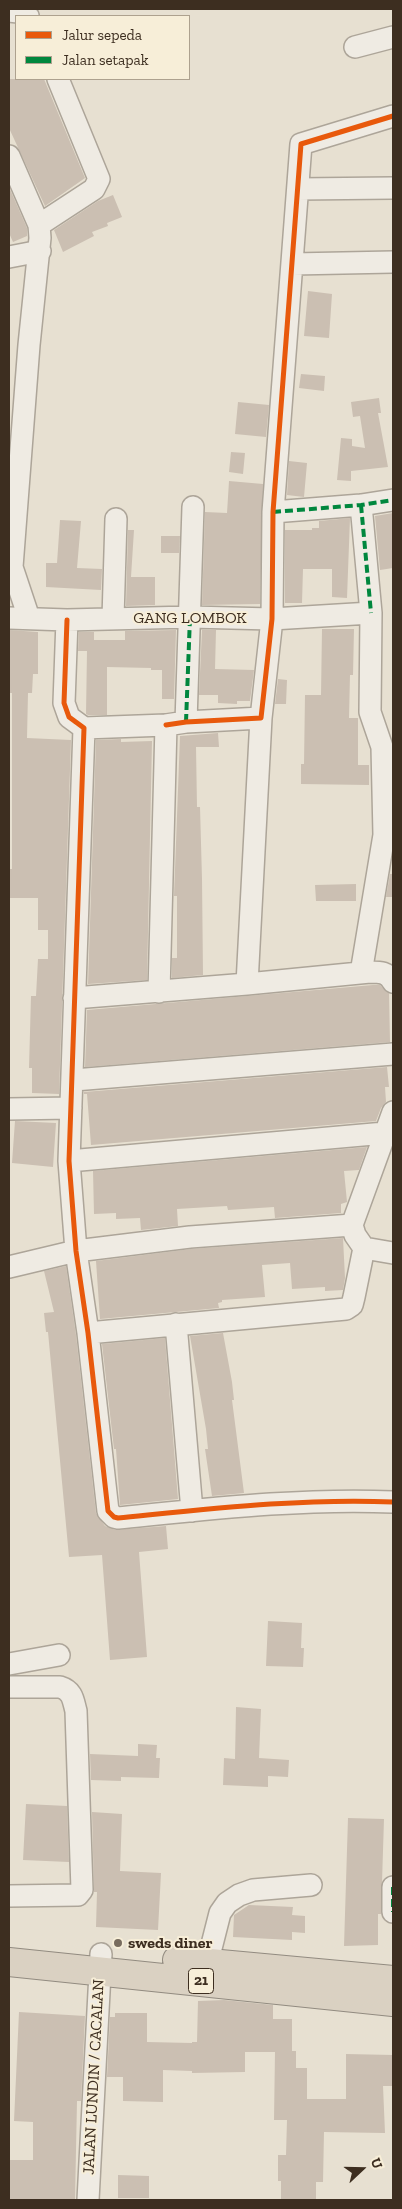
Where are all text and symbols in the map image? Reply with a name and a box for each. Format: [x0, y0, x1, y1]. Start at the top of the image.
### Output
legend [15, 15, 190, 80]
text: Jalur sepeda [62, 26, 142, 44]
text: Jalan setapak [62, 51, 149, 69]
street label: GANG LOMBOK [133, 608, 247, 628]
place label: sweds diner [128, 1933, 213, 1953]
marker: sweds diner [112, 1937, 124, 1949]
road number: 21 [188, 1968, 214, 1994]
street label: JALAN LUNDIN / CACALAN [79, 1979, 109, 2175]
north arrow [337, 2144, 387, 2194]
text: U [367, 2156, 386, 2171]

